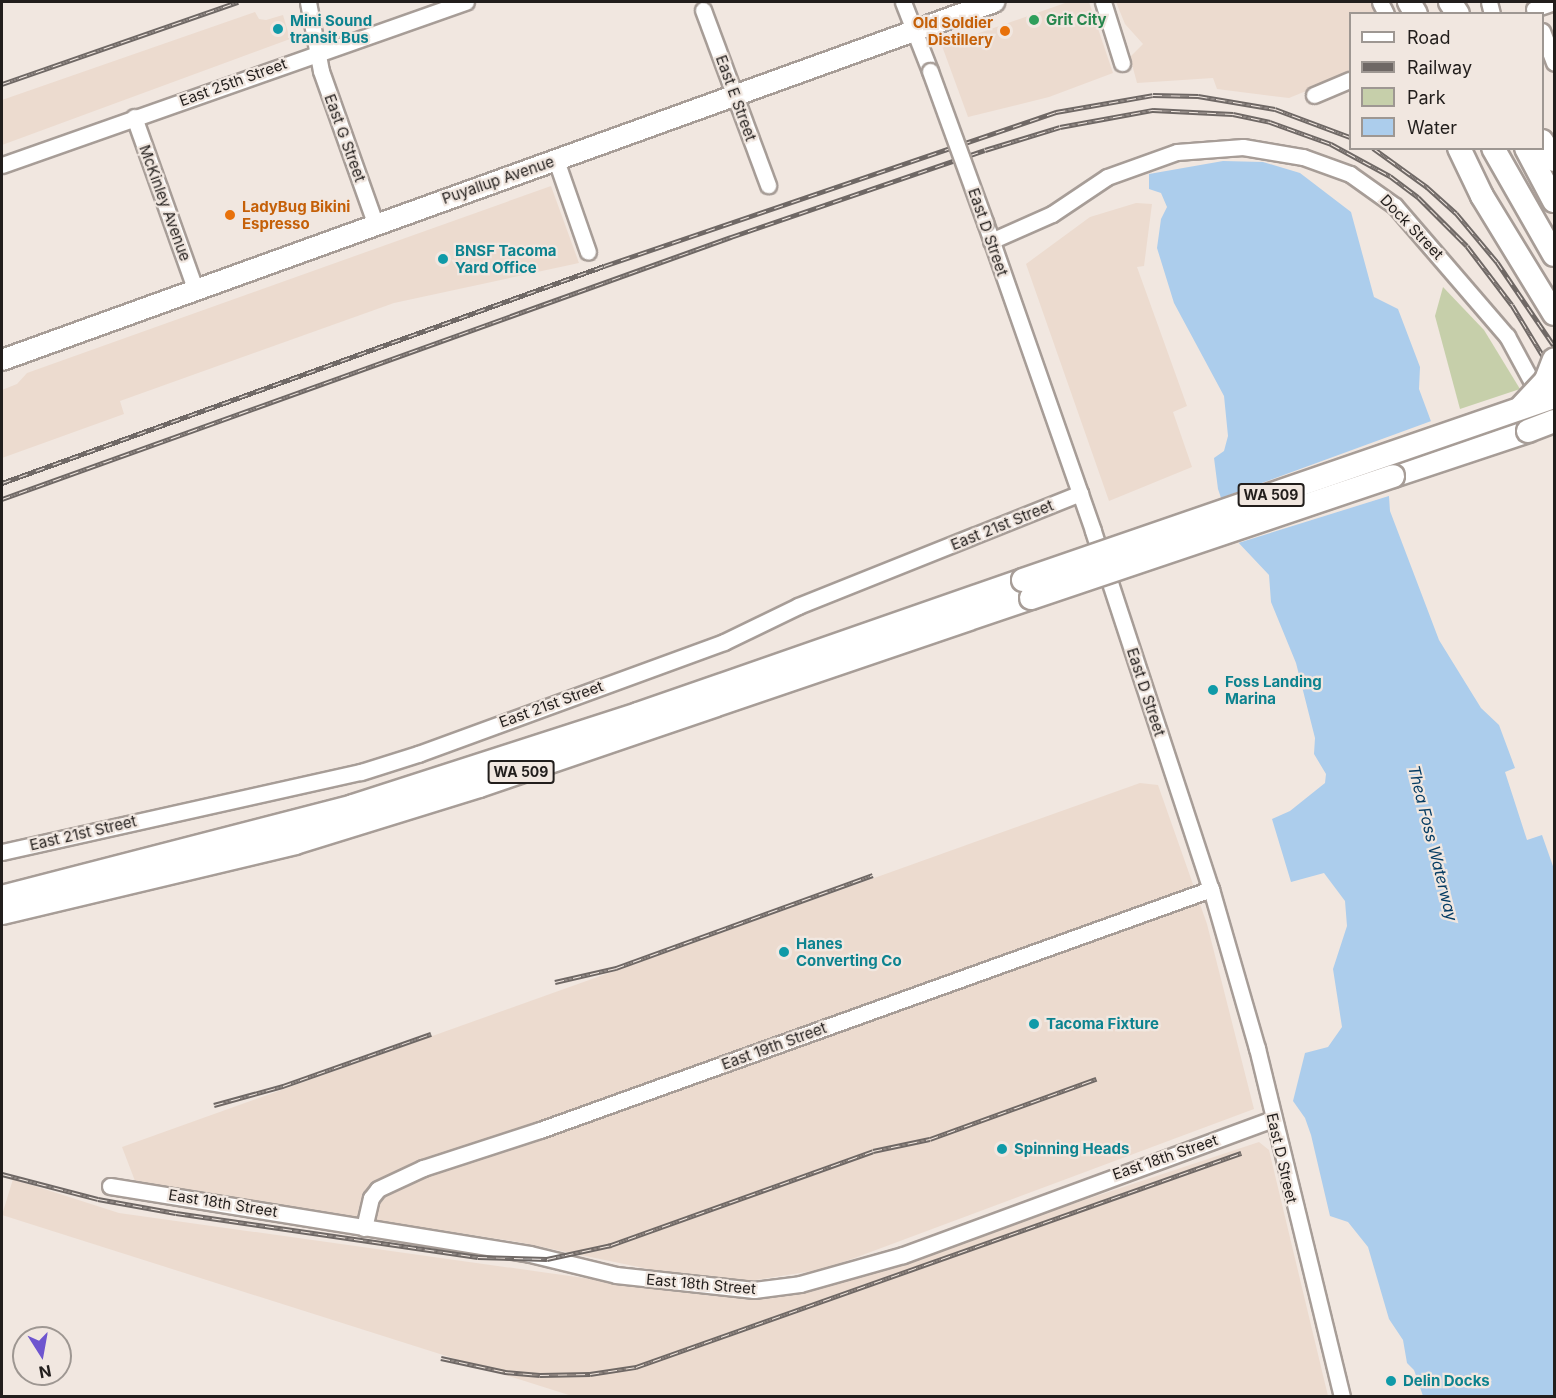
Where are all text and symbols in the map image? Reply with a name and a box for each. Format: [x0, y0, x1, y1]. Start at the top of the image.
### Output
place label: Mini Sound transit Bus [290, 11, 372, 46]
place label: Grit City [1046, 11, 1107, 29]
legend [1349, 12, 1544, 150]
place label: Old Soldier Distillery [913, 13, 993, 48]
marker: Grit City [1027, 13, 1041, 27]
marker: Mini Sound transit Bus [271, 22, 285, 36]
marker: Old Soldier Distillery [998, 24, 1012, 38]
text: Road [1407, 27, 1450, 48]
street label: East E Street [712, 53, 760, 143]
street label: East 25th Street [177, 54, 289, 110]
text: Railway [1407, 57, 1472, 78]
text: Park [1407, 87, 1446, 108]
street label: East G Street [321, 92, 369, 184]
text: Water [1407, 117, 1457, 138]
street label: McKinley Avenue [136, 142, 194, 264]
street label: Puyallup Avenue [440, 152, 556, 208]
street label: East D Street [965, 186, 1011, 278]
street label: Dock Street [1377, 191, 1447, 263]
place label: LadyBug Bikini Espresso [242, 197, 350, 232]
marker: LadyBug Bikini Espresso [223, 208, 237, 222]
place label: BNSF Tacoma Yard Office [455, 241, 557, 276]
marker: BNSF Tacoma Yard Office [436, 252, 450, 266]
road number: WA 509 [1236, 484, 1306, 506]
street label: East 21st Street [948, 496, 1056, 554]
street label: East D Street [1123, 646, 1169, 738]
place label: Foss Landing Marina [1225, 672, 1322, 707]
street label: East 21st Street [497, 677, 605, 731]
marker: Foss Landing Marina [1206, 683, 1220, 697]
road number: WA 509 [486, 761, 556, 783]
water label: Thea Foss Waterway [1404, 763, 1462, 923]
street label: East 21st Street [28, 812, 138, 854]
place label: Hanes Converting Co [796, 934, 902, 969]
marker: Hanes Converting Co [777, 945, 791, 959]
place label: Tacoma Fixture [1046, 1015, 1159, 1033]
marker: Tacoma Fixture [1027, 1017, 1041, 1031]
street label: East 19th Street [719, 1019, 829, 1073]
street label: East D Street [1263, 1111, 1301, 1205]
street label: East 18th Street [1110, 1131, 1220, 1183]
place label: Spinning Heads [1014, 1140, 1129, 1158]
marker: Spinning Heads [995, 1142, 1009, 1156]
street label: East 18th Street [167, 1185, 279, 1221]
street label: East 18th Street [645, 1270, 757, 1298]
north arrow [12, 1326, 72, 1386]
text: N [37, 1361, 53, 1383]
place label: Delin Docks [1403, 1372, 1490, 1390]
marker: Delin Docks [1384, 1374, 1398, 1388]

